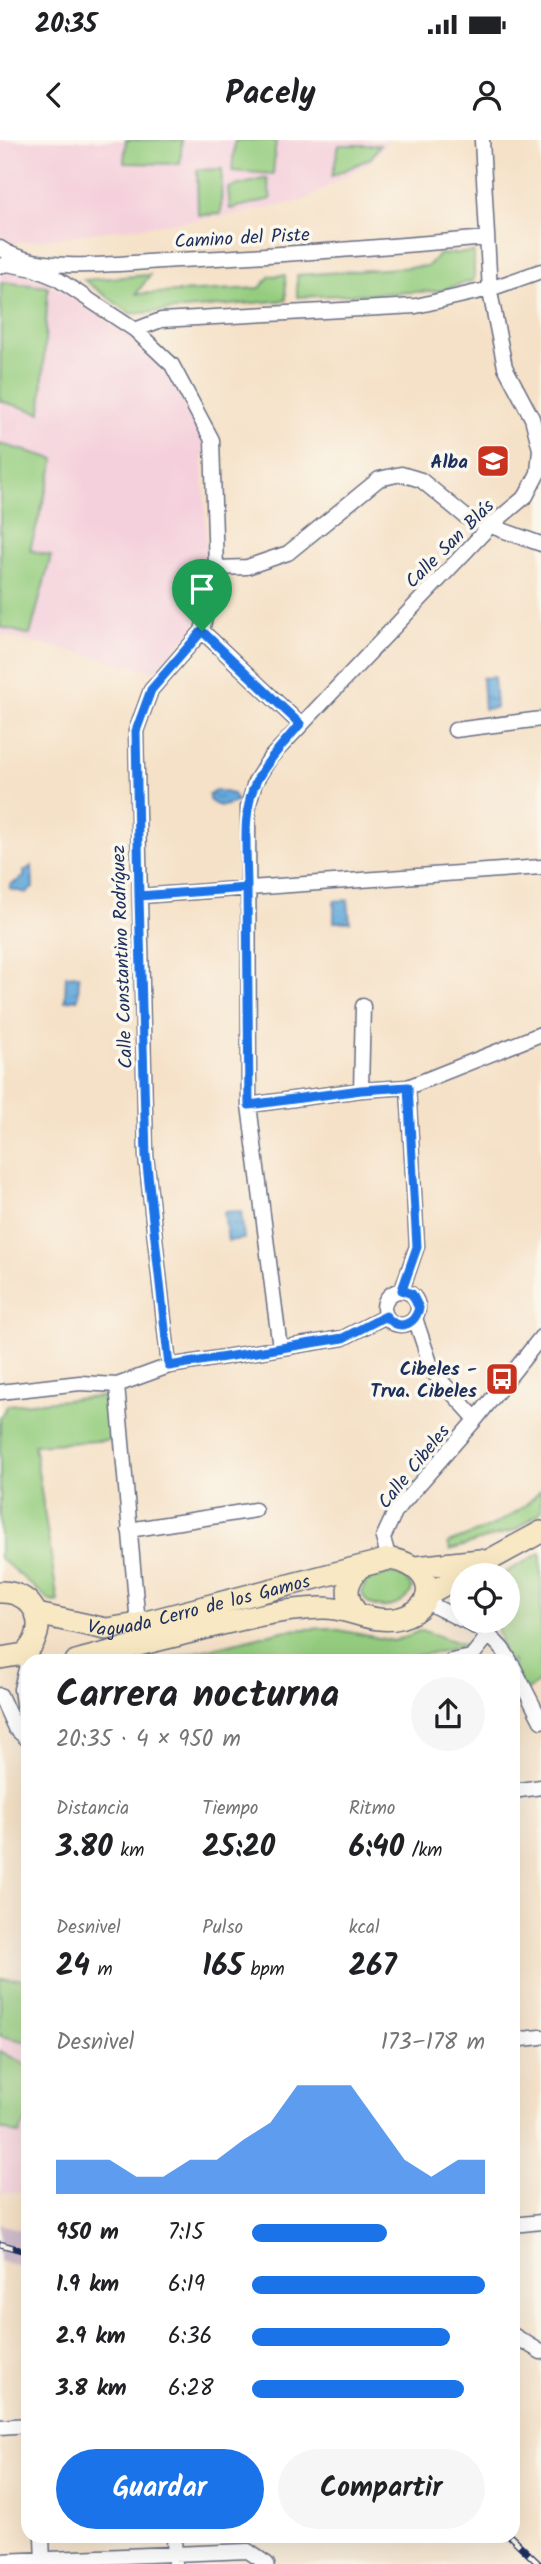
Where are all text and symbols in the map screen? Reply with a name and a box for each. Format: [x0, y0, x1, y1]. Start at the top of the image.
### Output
text: 20:35 [35, 4, 97, 46]
text: Pacely [225, 69, 316, 120]
icon: back [35, 76, 73, 114]
icon: person [468, 76, 506, 114]
street label: Camino del Piste [174, 220, 311, 258]
school or university icon: Alba [474, 442, 512, 480]
place label: Alba [431, 448, 468, 478]
street label: Calle San Blás [399, 493, 502, 596]
pin [172, 559, 232, 631]
icon: arrive [183, 570, 221, 608]
street label: Calle Constantino Rodríguez [104, 845, 142, 1069]
place label: Cibeles - Trva. Cibeles [370, 1355, 477, 1407]
bus stop icon: Cibeles - Trva. Cibeles [483, 1360, 521, 1398]
street label: Calle Cibeles [371, 1418, 458, 1516]
map controls [450, 1563, 520, 1633]
button: locate [450, 1563, 520, 1633]
street label: Vaguada Cerro de los Gamos [84, 1567, 314, 1646]
text: Carrera nocturna [56, 1666, 339, 1726]
button: share [411, 1677, 485, 1751]
text: 20:35 · 4 × 950 m [56, 1722, 241, 1758]
text: Distancia [56, 1794, 129, 1824]
text: Tiempo [202, 1794, 258, 1824]
text: Ritmo [349, 1794, 395, 1824]
text: 3.80 [56, 1824, 113, 1872]
text: 25:20 [202, 1824, 275, 1872]
text: 6:40 [349, 1824, 404, 1872]
text: km [113, 1836, 144, 1866]
text: /km [404, 1836, 442, 1866]
text: Desnivel [56, 1913, 121, 1943]
text: Pulso [202, 1913, 243, 1943]
text: kcal [349, 1913, 380, 1943]
text: 24 [56, 1943, 90, 1991]
text: 165 [202, 1943, 243, 1991]
text: 267 [349, 1943, 397, 1991]
text: m [90, 1955, 113, 1985]
text: bpm [243, 1955, 285, 1985]
text: Desnivel [56, 2025, 134, 2061]
text: 173–178 m [381, 2025, 485, 2061]
text: 950 m [56, 2215, 119, 2251]
text: 7:15 [168, 2215, 204, 2251]
text: 1.9 km [56, 2267, 119, 2303]
text: 6:19 [168, 2267, 205, 2303]
text: 2.9 km [56, 2319, 126, 2355]
text: 6:36 [168, 2319, 212, 2355]
text: 3.8 km [56, 2371, 127, 2407]
text: 6:28 [168, 2371, 214, 2407]
button: Guardar [56, 2449, 264, 2529]
button: Compartir [278, 2449, 485, 2529]

